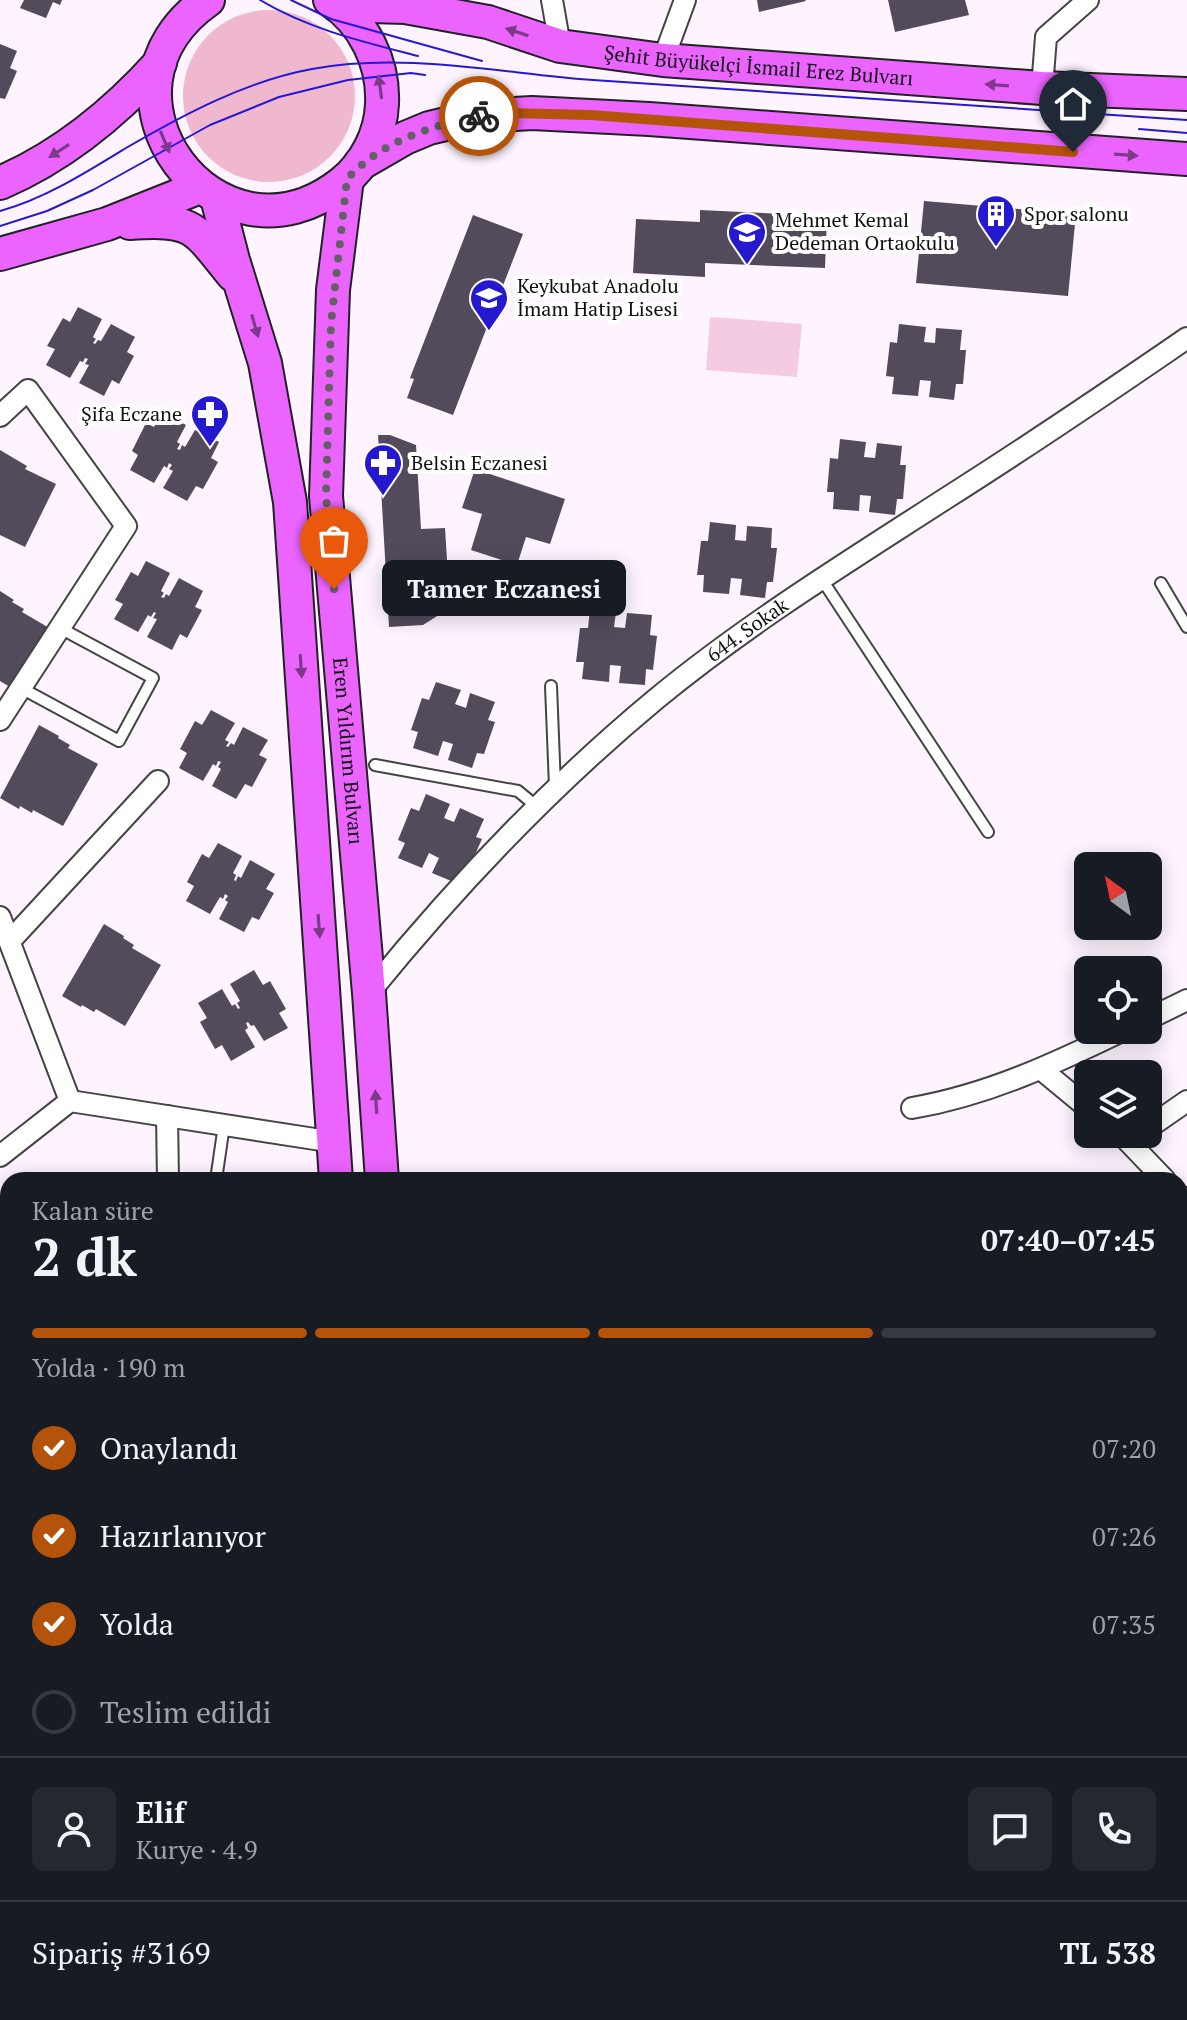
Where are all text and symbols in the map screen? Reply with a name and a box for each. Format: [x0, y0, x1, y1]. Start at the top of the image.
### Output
one-way arrow [505, 25, 529, 38]
street label: Şehit Büyükelçi İsmail Erez Bulvarı [602, 38, 914, 91]
pin [1039, 70, 1107, 152]
one-way arrow [374, 74, 387, 99]
courier [439, 76, 519, 156]
one-way arrow [984, 78, 1009, 91]
icon: home [1051, 82, 1095, 126]
icon: bike [457, 94, 501, 138]
one-way arrow [159, 130, 172, 153]
one-way arrow [48, 144, 70, 158]
one-way arrow [1114, 149, 1139, 162]
building icon: Spor salonu [975, 193, 1017, 248]
place label: Spor salonu [1024, 200, 1129, 227]
place label: Mehmet Kemal Dedeman Ortaokulu [775, 206, 955, 256]
school or university icon: Mehmet Kemal Dedeman Ortaokulu [726, 211, 768, 266]
place label: Keykubat Anadolu İmam Hatip Lisesi [517, 272, 679, 322]
school or university icon: Keykubat Anadolu İmam Hatip Lisesi [468, 277, 510, 332]
one-way arrow [249, 315, 262, 339]
pharmacy icon: Şifa Eczane [189, 393, 231, 448]
place label: Şifa Eczane [81, 400, 182, 427]
pharmacy icon: Belsin Eczanesi [362, 442, 404, 497]
place label: Belsin Eczanesi [411, 449, 548, 476]
pin [300, 507, 368, 589]
icon: bag [312, 519, 356, 563]
callout: Tamer Eczanesi [382, 561, 626, 617]
text: Tamer Eczanesi [407, 571, 601, 605]
street label: 644. Sokak [701, 591, 794, 668]
one-way arrow [295, 654, 308, 679]
street label: Eren Yıldırım Bulvarı [327, 656, 370, 846]
north arrow [1074, 852, 1162, 940]
map controls [1074, 852, 1162, 1148]
one-way arrow [313, 914, 326, 939]
button: locate [1074, 956, 1162, 1044]
button: layers [1074, 1060, 1162, 1148]
one-way arrow [369, 1089, 382, 1114]
text: Kalan süre [32, 1193, 154, 1227]
text: 07:40–07:45 [981, 1220, 1156, 1260]
text: 2 dk [32, 1222, 137, 1291]
text: Yolda · 190 m [32, 1350, 185, 1384]
icon: check [32, 1426, 76, 1470]
text: Onaylandı [100, 1428, 238, 1468]
text: 07:20 [1092, 1431, 1156, 1465]
icon: check [32, 1514, 76, 1558]
text: Hazırlanıyor [100, 1516, 266, 1556]
text: 07:26 [1092, 1519, 1156, 1553]
icon: check [32, 1602, 76, 1646]
text: Yolda [100, 1604, 174, 1644]
text: 07:35 [1092, 1607, 1156, 1641]
text: Teslim edildi [100, 1692, 271, 1732]
button: person [32, 1787, 116, 1871]
button: chat [968, 1787, 1052, 1871]
button: phone [1072, 1787, 1156, 1871]
text: Elif [136, 1792, 185, 1832]
text: Kurye · 4.9 [136, 1832, 258, 1866]
text: Sipariş #3169 [32, 1933, 211, 1973]
text: TL 538 [1060, 1933, 1156, 1973]

